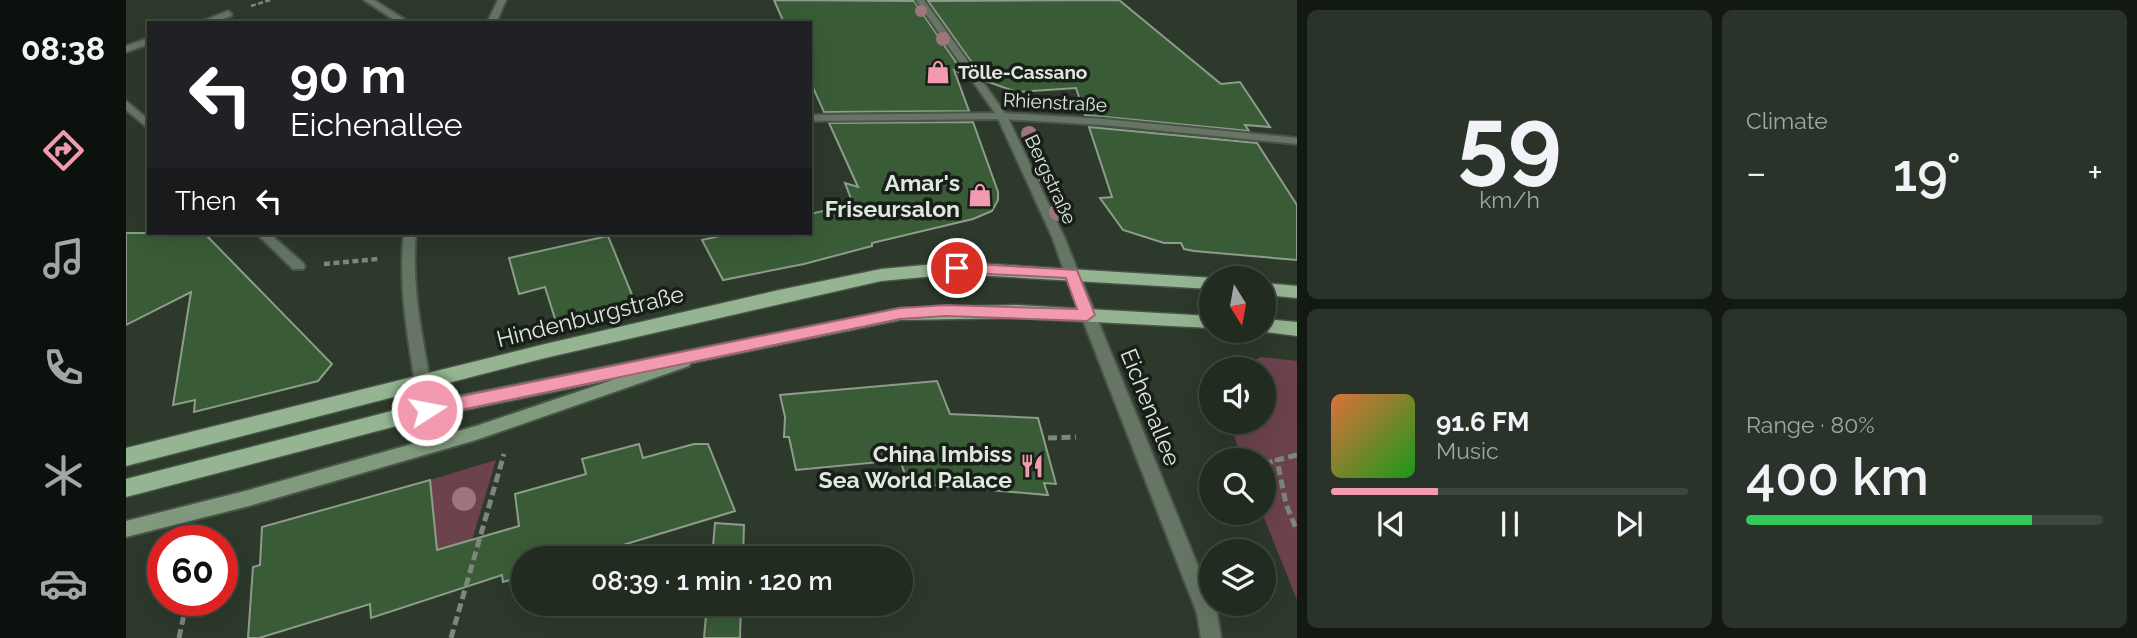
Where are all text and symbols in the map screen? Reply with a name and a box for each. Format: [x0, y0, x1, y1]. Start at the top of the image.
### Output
text: 08:38 [21, 30, 105, 67]
text: 90 m [290, 47, 406, 104]
icon: left [175, 49, 266, 140]
shop icon: Tölle-Cassano [924, 58, 952, 86]
place label: Tölle-Cassano [958, 61, 1087, 83]
text: 59 [1457, 87, 1562, 194]
street label: Rhienstraße [1003, 88, 1107, 116]
text: Eichenallee [290, 106, 463, 143]
text: Climate [1746, 107, 1828, 134]
icon: directions [39, 126, 88, 175]
street label: Bergstraße [1021, 131, 1081, 227]
text: 19° [1893, 142, 1961, 203]
text: − [1746, 150, 1766, 195]
text: + [2087, 150, 2103, 195]
place label: Amar's Friseursalon [825, 169, 960, 222]
shop icon: Amar's Friseursalon [966, 181, 994, 209]
icon: left [250, 182, 288, 220]
text: Then [175, 186, 236, 216]
text: km/h [1479, 186, 1540, 213]
icon: music [39, 234, 88, 283]
pin [927, 238, 987, 298]
icon: arrive [938, 249, 976, 287]
north arrow [1199, 266, 1276, 343]
map controls [1199, 266, 1276, 616]
street label: Hindenburgstraße [494, 280, 686, 352]
icon: phone [39, 343, 88, 392]
street label: Eichenallee [1115, 344, 1187, 470]
button: sound [1199, 357, 1276, 434]
position arrow [390, 373, 464, 447]
text: 91.6 FM [1436, 407, 1529, 437]
text: Range · 80% [1746, 411, 1875, 438]
text: Music [1436, 437, 1499, 464]
place label: China Imbiss Sea World Palace [819, 440, 1012, 493]
text: 400 km [1746, 446, 1929, 507]
button: search [1199, 448, 1276, 525]
icon: climate [39, 451, 88, 500]
restaurant icon: China Imbiss Sea World Palace [1018, 452, 1046, 480]
icon: previous [1372, 505, 1410, 543]
icon: pause [1491, 505, 1529, 543]
icon: next [1610, 505, 1648, 543]
speed limit sign: 60 [147, 525, 238, 616]
button: layers [1199, 539, 1276, 616]
icon: car [39, 559, 88, 608]
text: 08:39 · 1 min · 120 m [591, 566, 833, 596]

